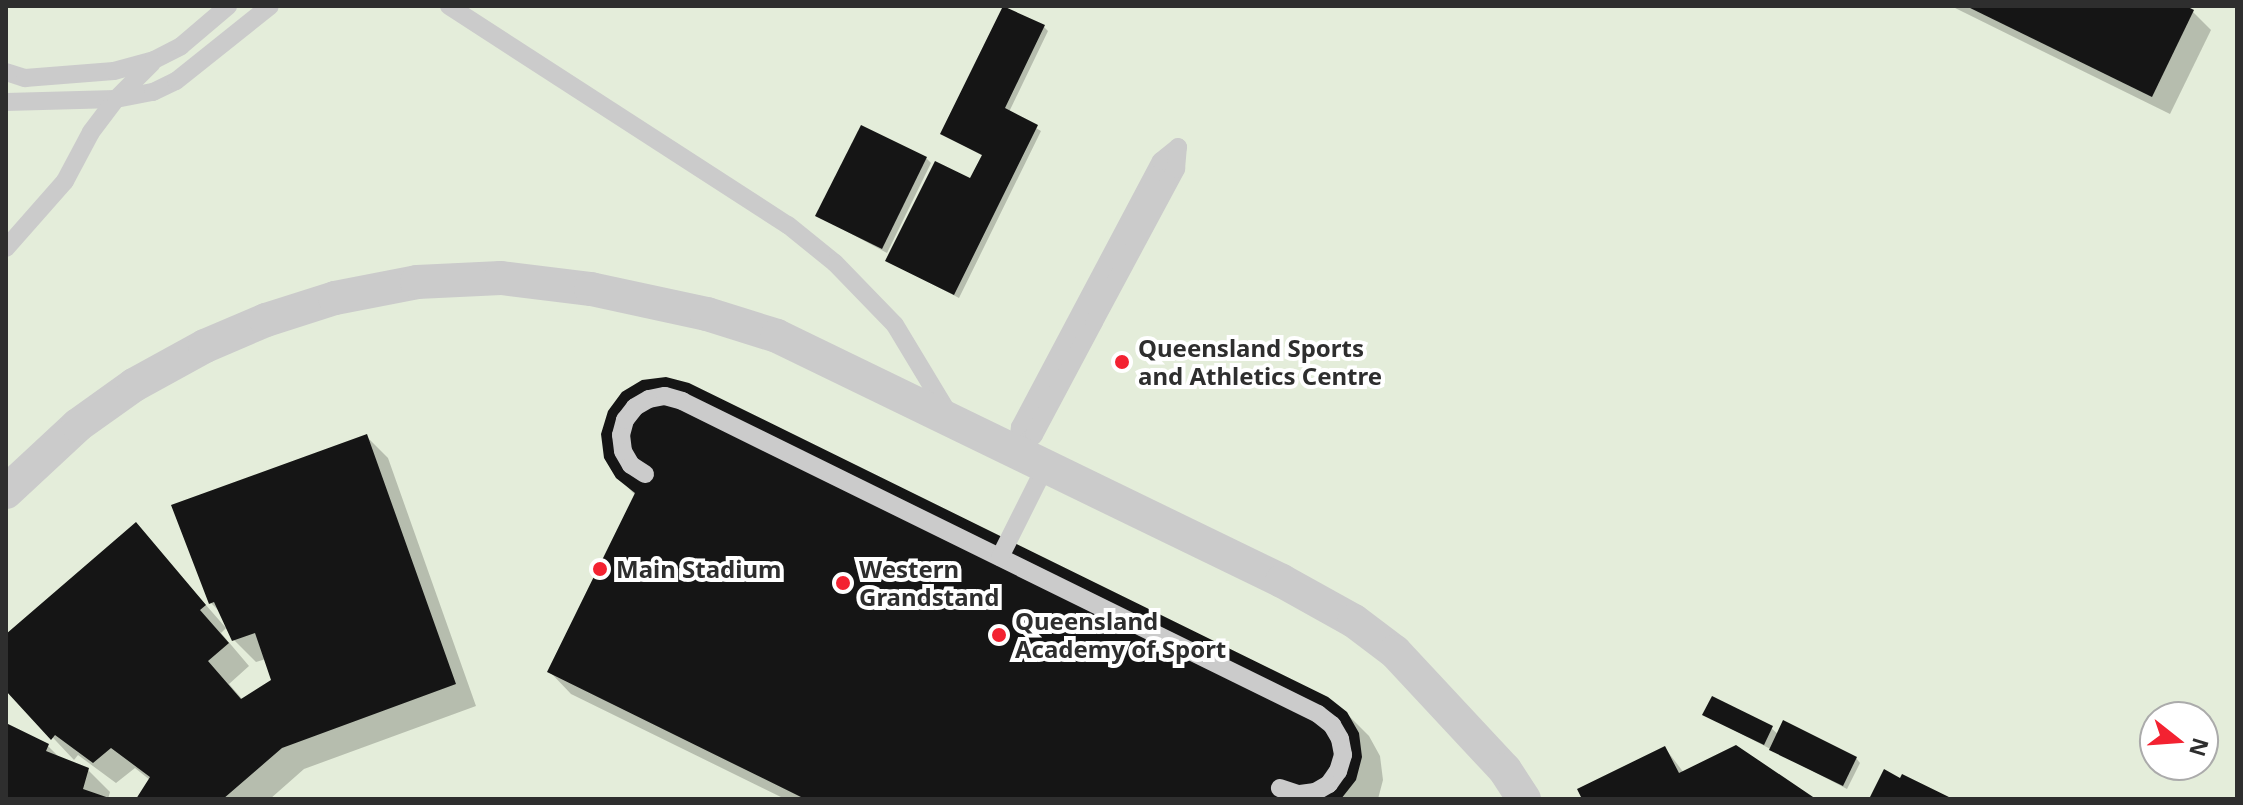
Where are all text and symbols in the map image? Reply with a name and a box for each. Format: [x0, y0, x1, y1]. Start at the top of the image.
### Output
place label: Queensland Sports and Athletics Centre [1138, 334, 1382, 390]
marker: Queensland Sports and Athletics Centre [1113, 353, 1131, 371]
place label: Main Stadium [616, 555, 781, 583]
place label: Western Grandstand [859, 555, 999, 611]
marker: Main Stadium [591, 560, 609, 578]
marker: Western Grandstand [834, 574, 852, 592]
place label: Queensland Academy of Sport [1015, 607, 1226, 663]
marker: Queensland Academy of Sport [990, 626, 1008, 644]
north arrow [2139, 701, 2219, 781]
text: N [2183, 734, 2217, 760]

